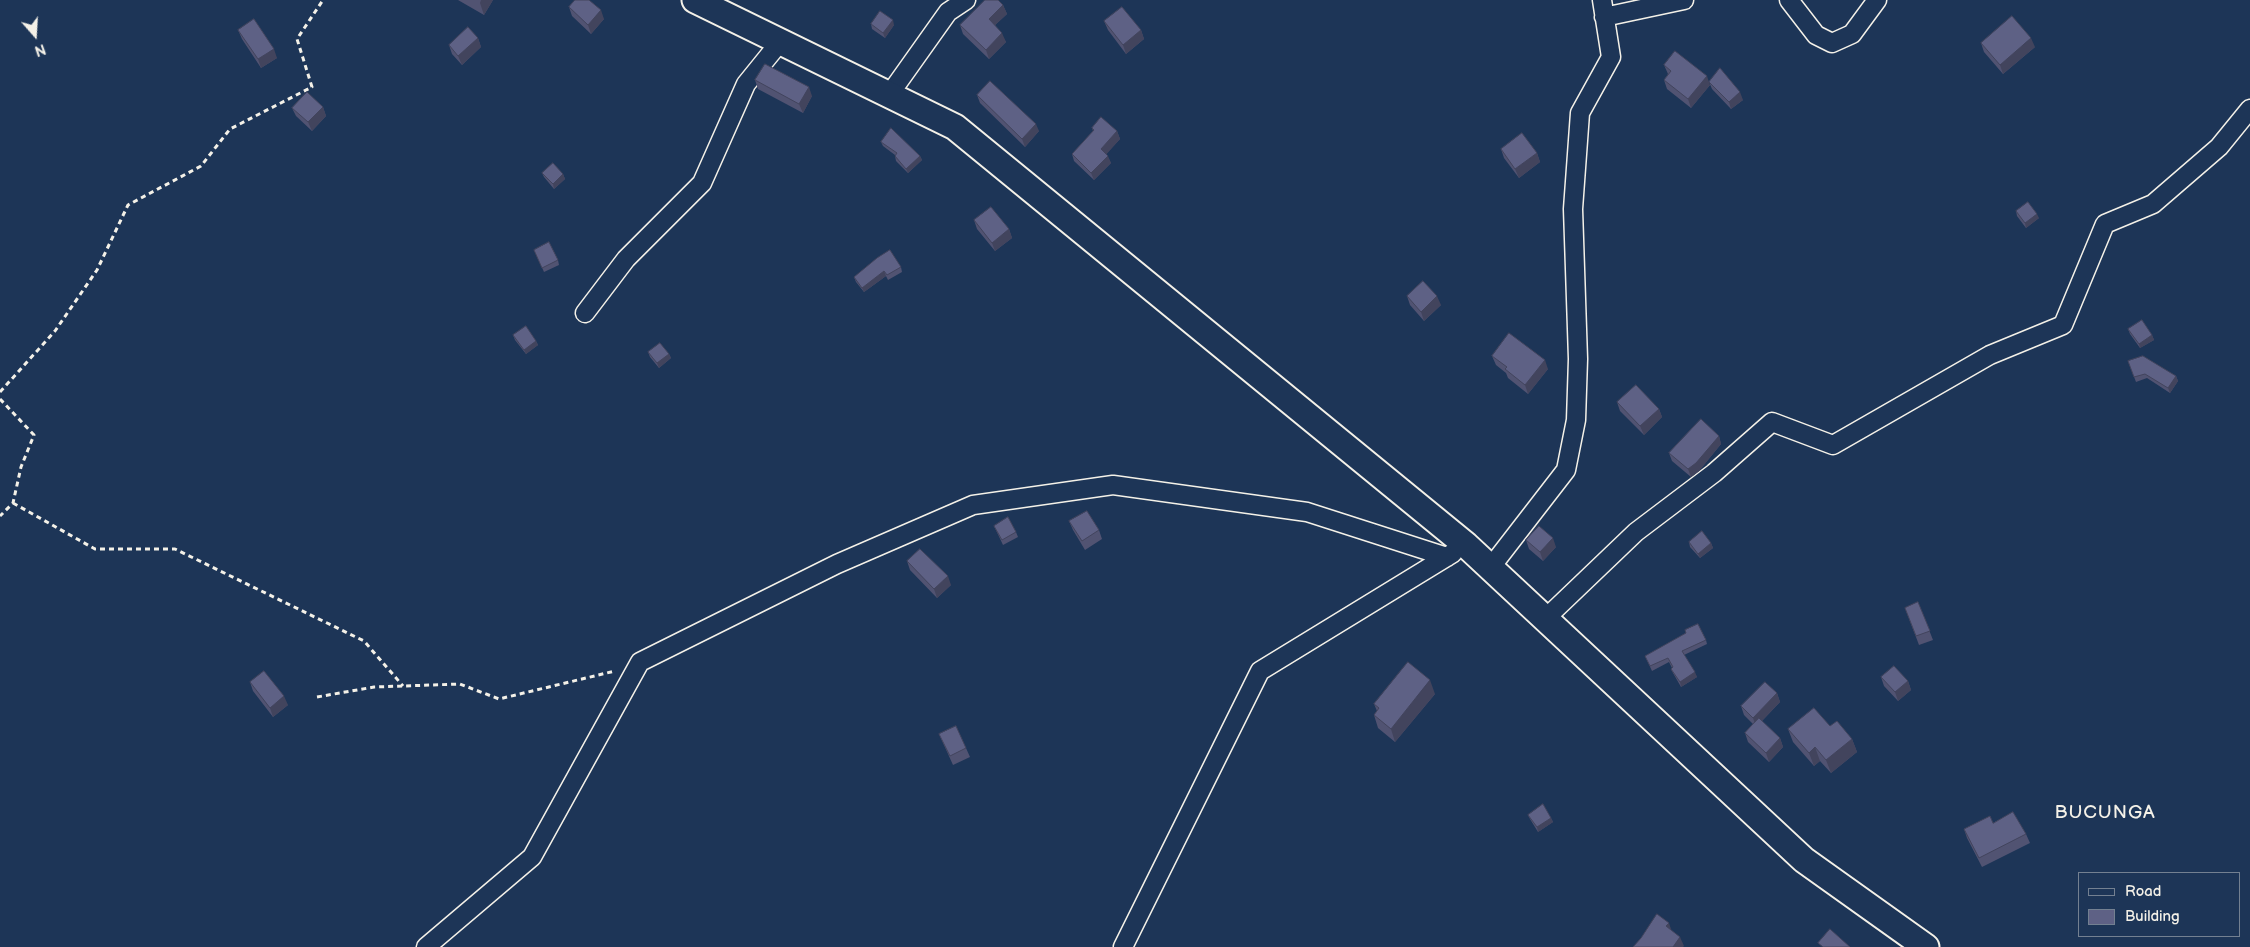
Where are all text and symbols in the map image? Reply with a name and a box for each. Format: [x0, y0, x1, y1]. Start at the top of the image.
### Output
north arrow [10, 10, 60, 60]
text: N [32, 40, 48, 59]
district label: BUCUNGA [2054, 802, 2156, 824]
legend [2078, 872, 2240, 937]
text: Road [2125, 882, 2161, 901]
text: Building [2125, 907, 2180, 926]

